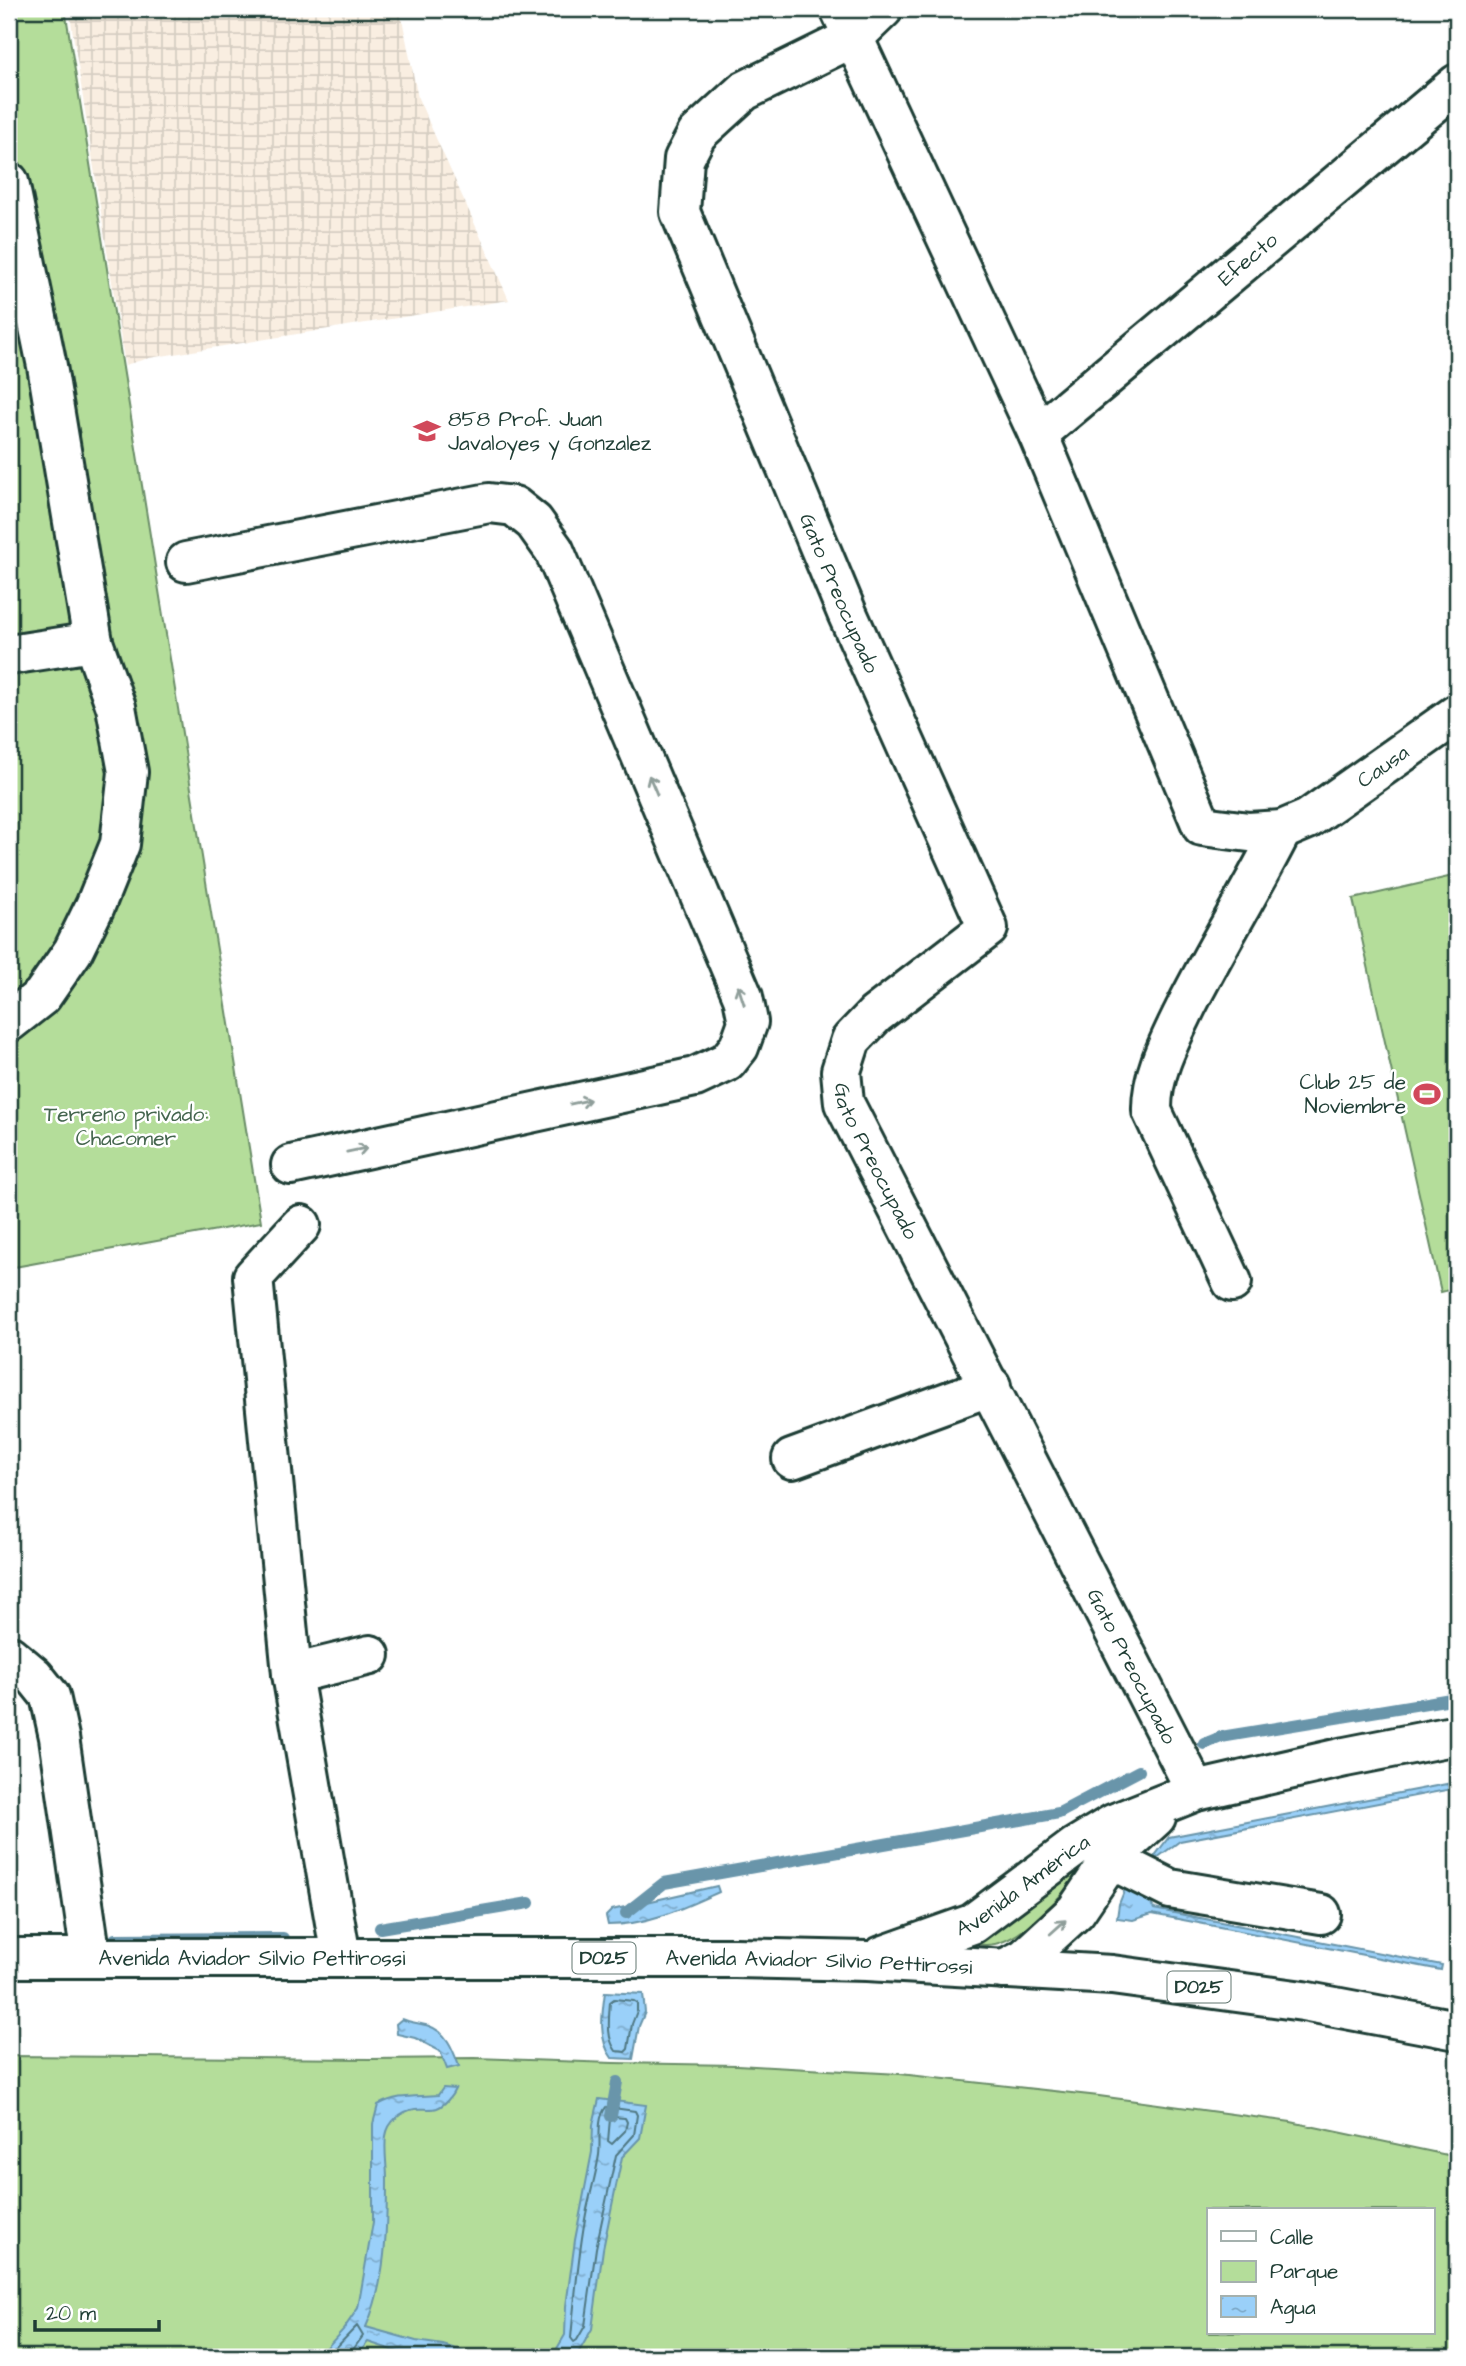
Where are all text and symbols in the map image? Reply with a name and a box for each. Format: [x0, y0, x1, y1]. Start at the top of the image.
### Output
street label: Efecto [1211, 225, 1284, 293]
place label: 858 Prof. Juan Javaloyes y Gonzalez [448, 405, 652, 460]
school or university icon: 858 Prof. Juan Javaloyes y Gonzalez [412, 416, 442, 446]
street label: Gato Preocupado [793, 509, 887, 678]
street label: Causa [1351, 738, 1415, 795]
one-way arrow [646, 775, 659, 796]
one-way arrow [734, 984, 746, 1006]
place label: Club 25 de Noviembre [1300, 1068, 1406, 1121]
sports icon: Club 25 de Noviembre [1412, 1079, 1442, 1109]
street label: Gato Preocupado [828, 1082, 926, 1244]
one-way arrow [568, 1094, 591, 1108]
park label: Terreno privado: Chacomer [44, 1100, 208, 1153]
one-way arrow [345, 1143, 368, 1157]
street label: Gato Preocupado [1080, 1583, 1184, 1749]
street label: Avenida América [952, 1827, 1095, 1943]
one-way arrow [1049, 1919, 1066, 1936]
road number: D025 [572, 1942, 636, 1974]
street label: Avenida Aviador Silvio Pettirossi [98, 1944, 406, 1973]
street label: Avenida Aviador Silvio Pettirossi [665, 1944, 973, 1981]
road number: D025 [1168, 1971, 1230, 2002]
legend [1207, 2208, 1434, 2334]
text: Calle [1270, 2223, 1314, 2252]
text: Parque [1270, 2257, 1338, 2286]
scale bar [35, 2289, 159, 2333]
text: Agua [1270, 2293, 1316, 2324]
text: 20 m [46, 2299, 97, 2328]

